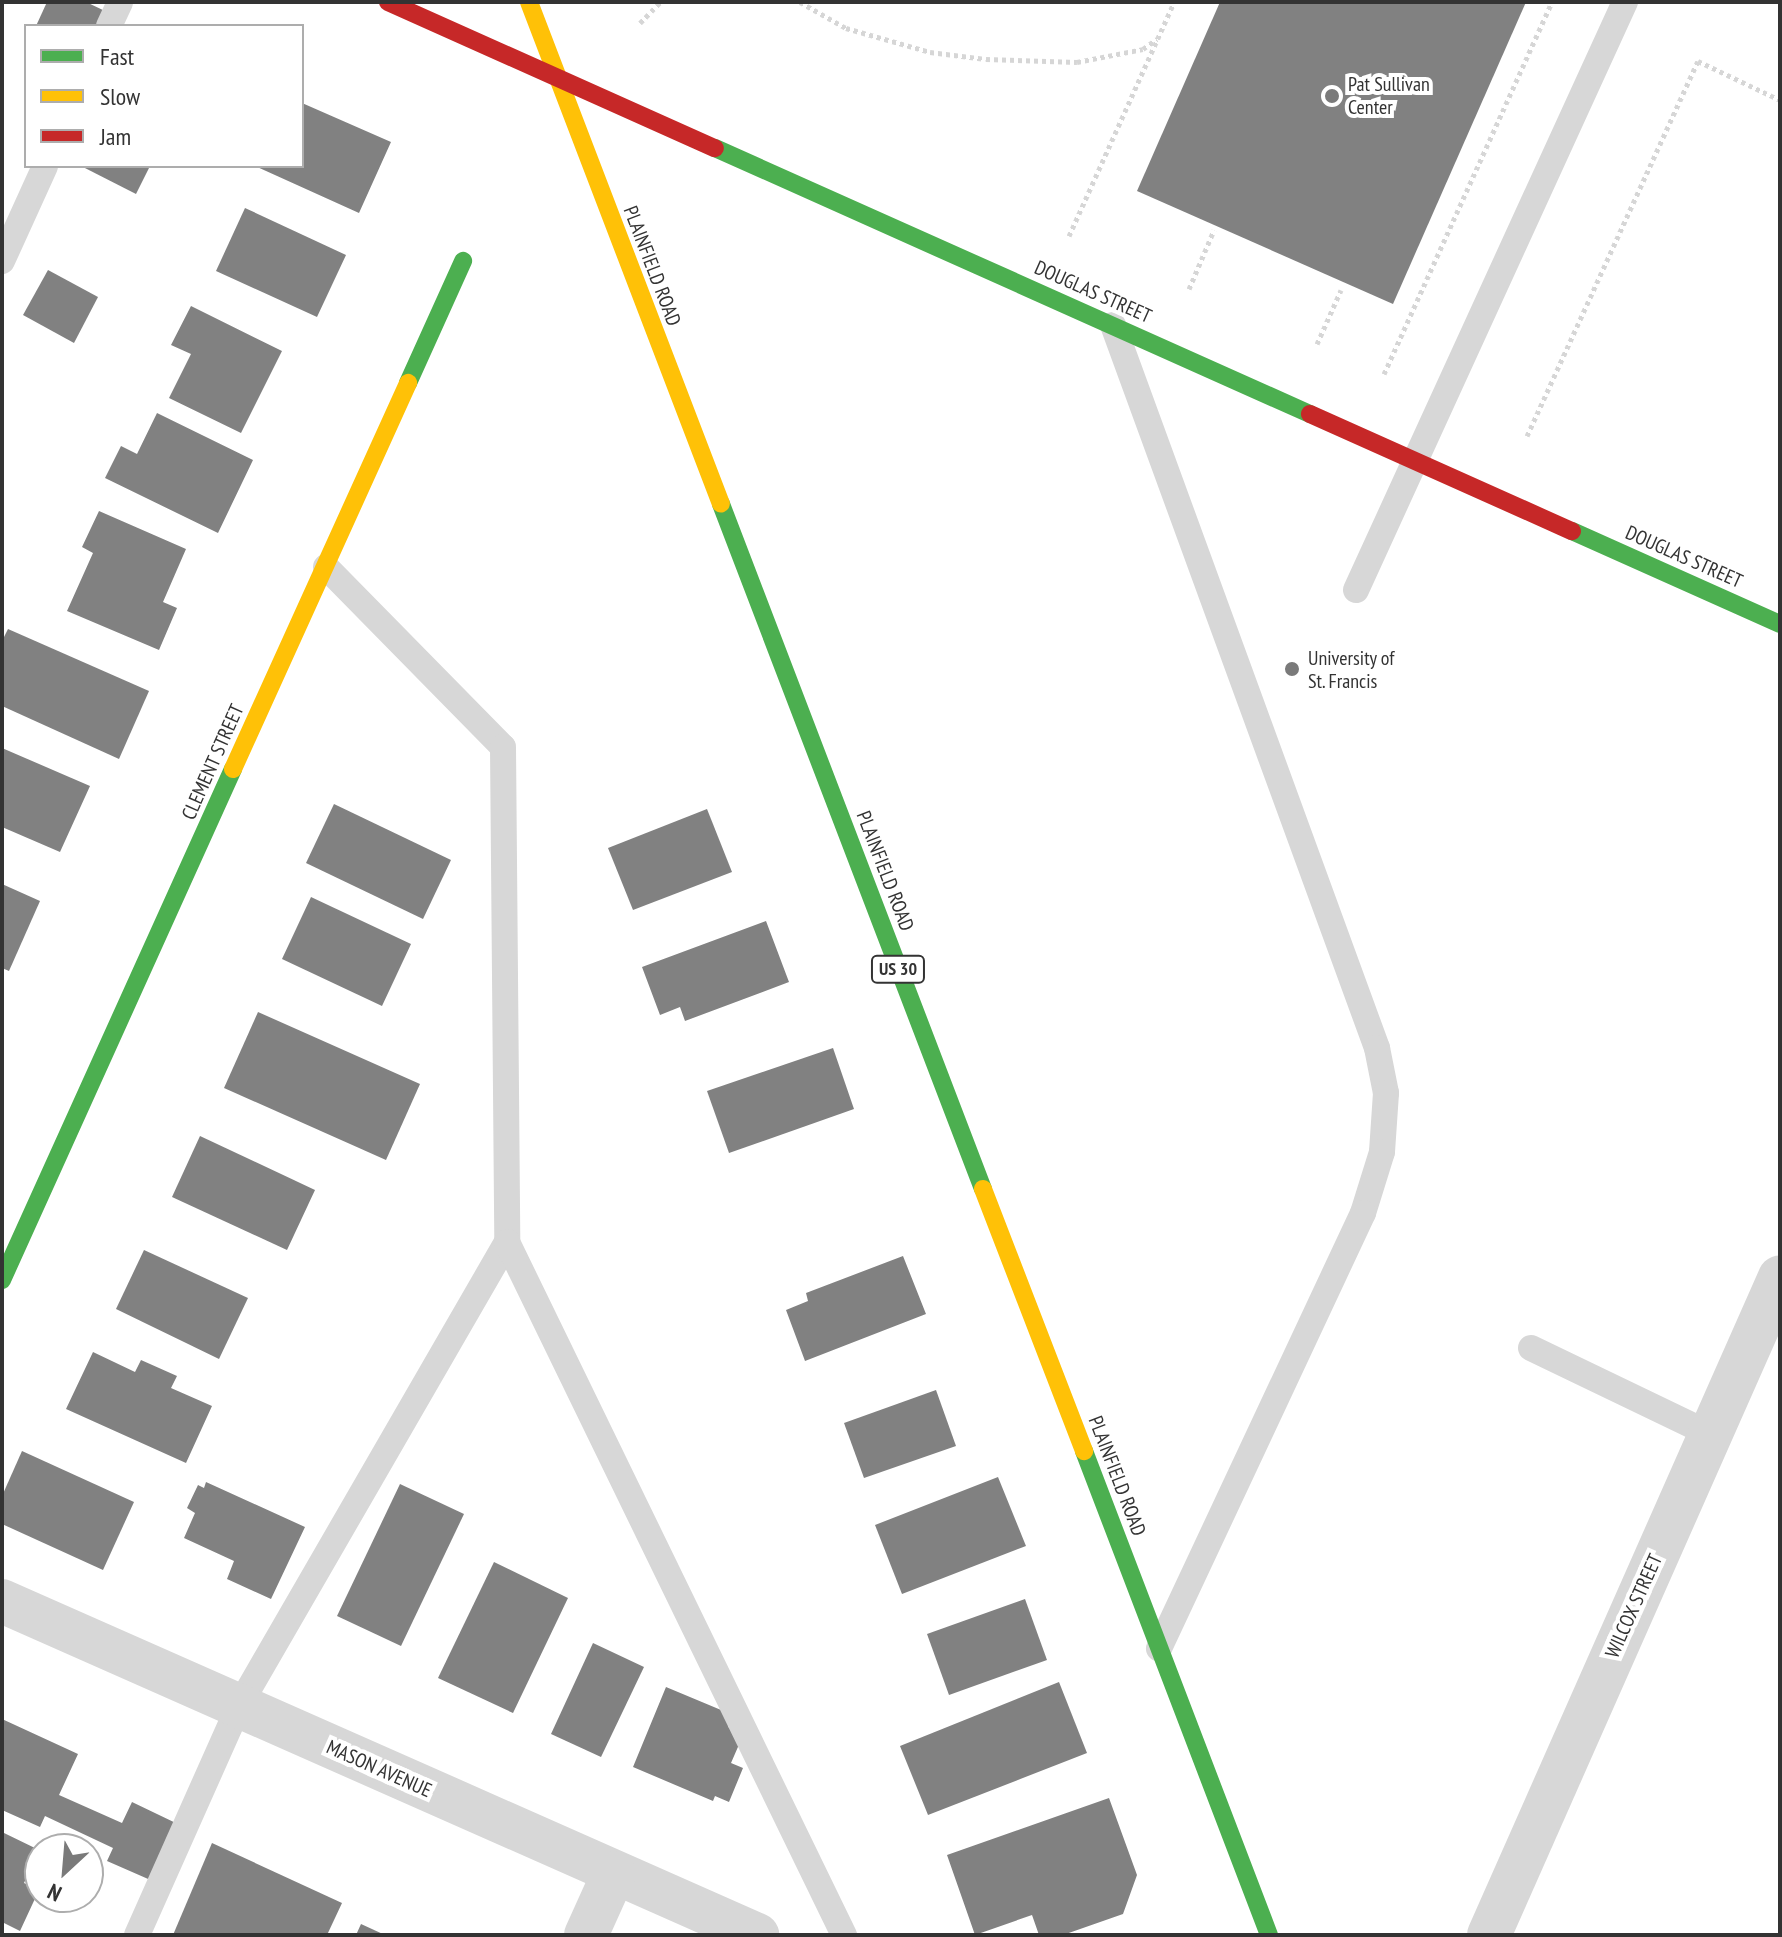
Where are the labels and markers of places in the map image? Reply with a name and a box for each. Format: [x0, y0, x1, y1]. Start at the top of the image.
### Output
place label: Pat Sullivan Center [1348, 72, 1430, 119]
marker: Pat Sullivan Center [1323, 87, 1341, 105]
place label: University of St. Francis [1308, 646, 1395, 693]
marker: University of St. Francis [1283, 660, 1301, 678]

